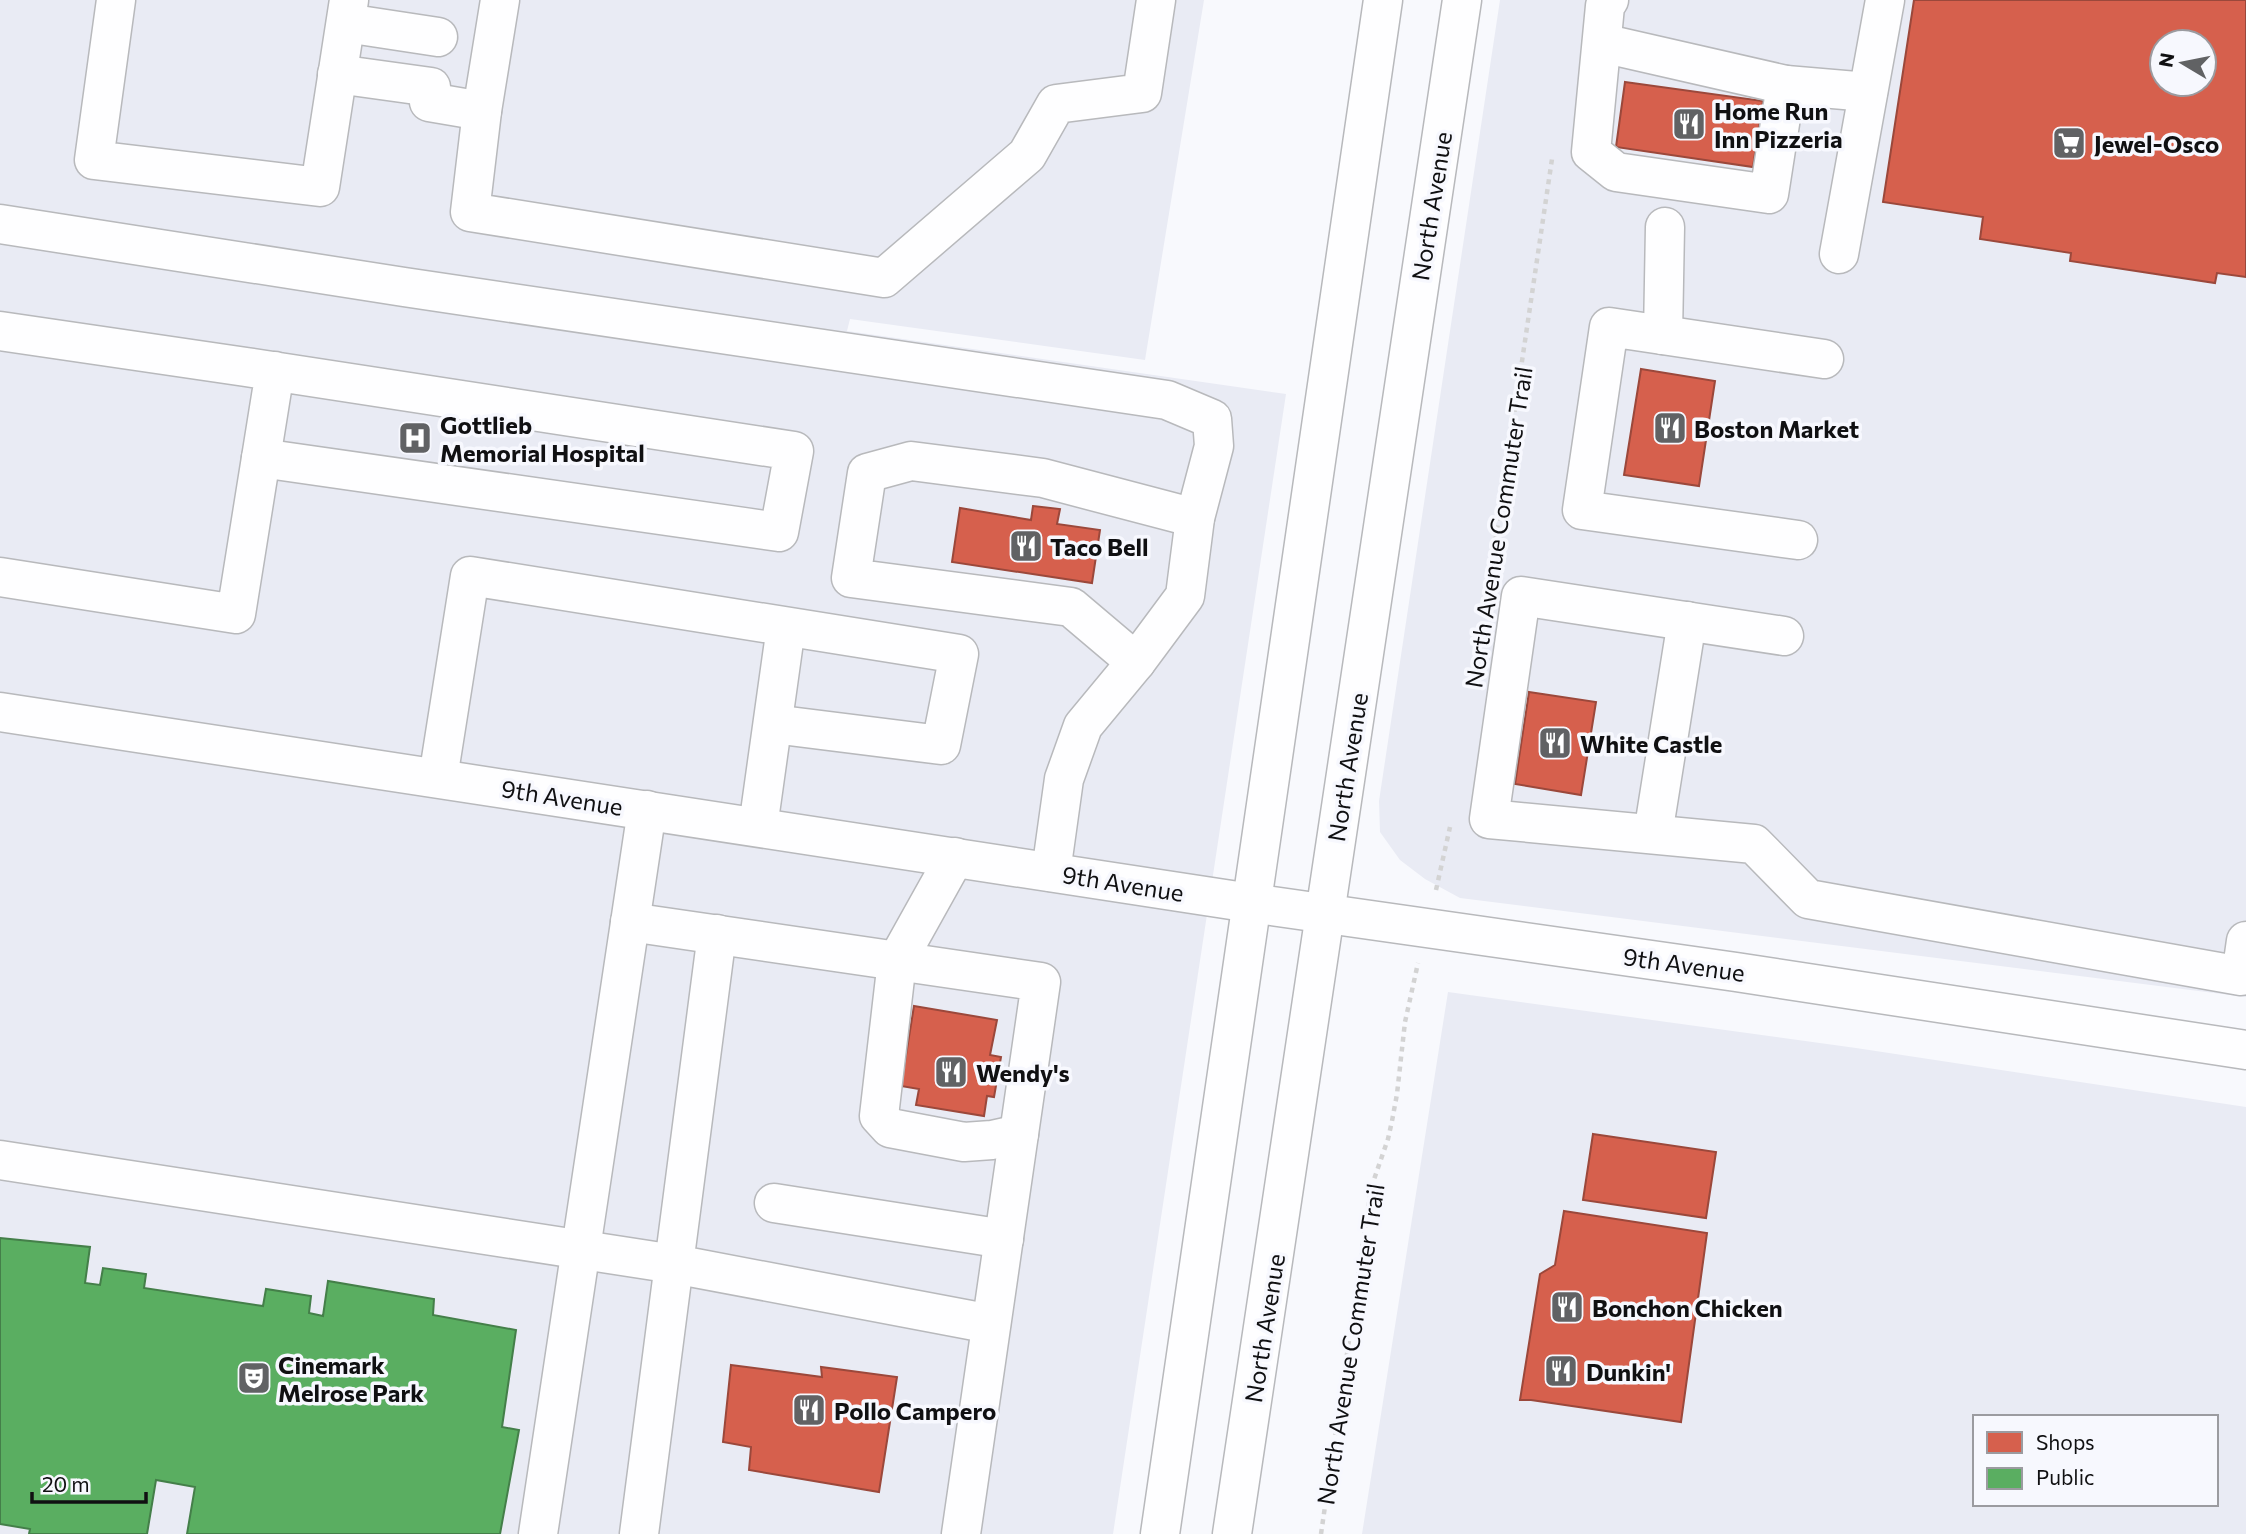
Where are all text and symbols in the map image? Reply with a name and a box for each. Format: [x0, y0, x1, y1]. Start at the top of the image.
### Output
north arrow [2148, 28, 2218, 98]
text: N [2153, 51, 2178, 69]
place label: Home Run Inn Pizzeria [1714, 96, 1843, 153]
restaurant icon: Home Run Inn Pizzeria [1670, 105, 1708, 143]
supermarket icon: Jewel-Osco [2050, 124, 2088, 162]
place label: Jewel-Osco [2094, 129, 2219, 158]
street label: North Avenue [1405, 130, 1457, 282]
street label: North Avenue Commuter Trail [1458, 364, 1538, 690]
restaurant icon: Boston Market [1651, 409, 1689, 447]
place label: Gottlieb Memorial Hospital [440, 410, 645, 467]
place label: Boston Market [1694, 414, 1859, 443]
hospital icon: Gottlieb Memorial Hospital [396, 419, 434, 457]
restaurant icon: Taco Bell [1007, 527, 1045, 565]
place label: Taco Bell [1050, 532, 1149, 561]
street label: North Avenue [1321, 691, 1373, 843]
restaurant icon: White Castle [1536, 724, 1574, 762]
place label: White Castle [1580, 729, 1722, 758]
street label: 9th Avenue [499, 773, 625, 821]
street label: 9th Avenue [1060, 859, 1186, 907]
street label: 9th Avenue [1621, 941, 1747, 987]
restaurant icon: Wendy's [932, 1053, 970, 1091]
place label: Wendy's [976, 1058, 1070, 1087]
street label: North Avenue Commuter Trail [1310, 1181, 1390, 1507]
street label: North Avenue [1238, 1252, 1290, 1404]
restaurant icon: Bonchon Chicken [1548, 1288, 1586, 1326]
place label: Bonchon Chicken [1592, 1293, 1783, 1322]
place label: Cinemark Melrose Park [278, 1350, 424, 1407]
restaurant icon: Dunkin' [1542, 1352, 1580, 1390]
place label: Dunkin' [1586, 1357, 1671, 1386]
theatre icon: Cinemark Melrose Park [235, 1359, 273, 1397]
restaurant icon: Pollo Campero [790, 1391, 828, 1429]
place label: Pollo Campero [834, 1396, 996, 1425]
legend [1973, 1415, 2218, 1506]
text: Shops [2036, 1429, 2095, 1454]
scale bar [32, 1460, 145, 1504]
text: Public [2036, 1464, 2094, 1489]
text: 20 m [42, 1471, 90, 1496]

